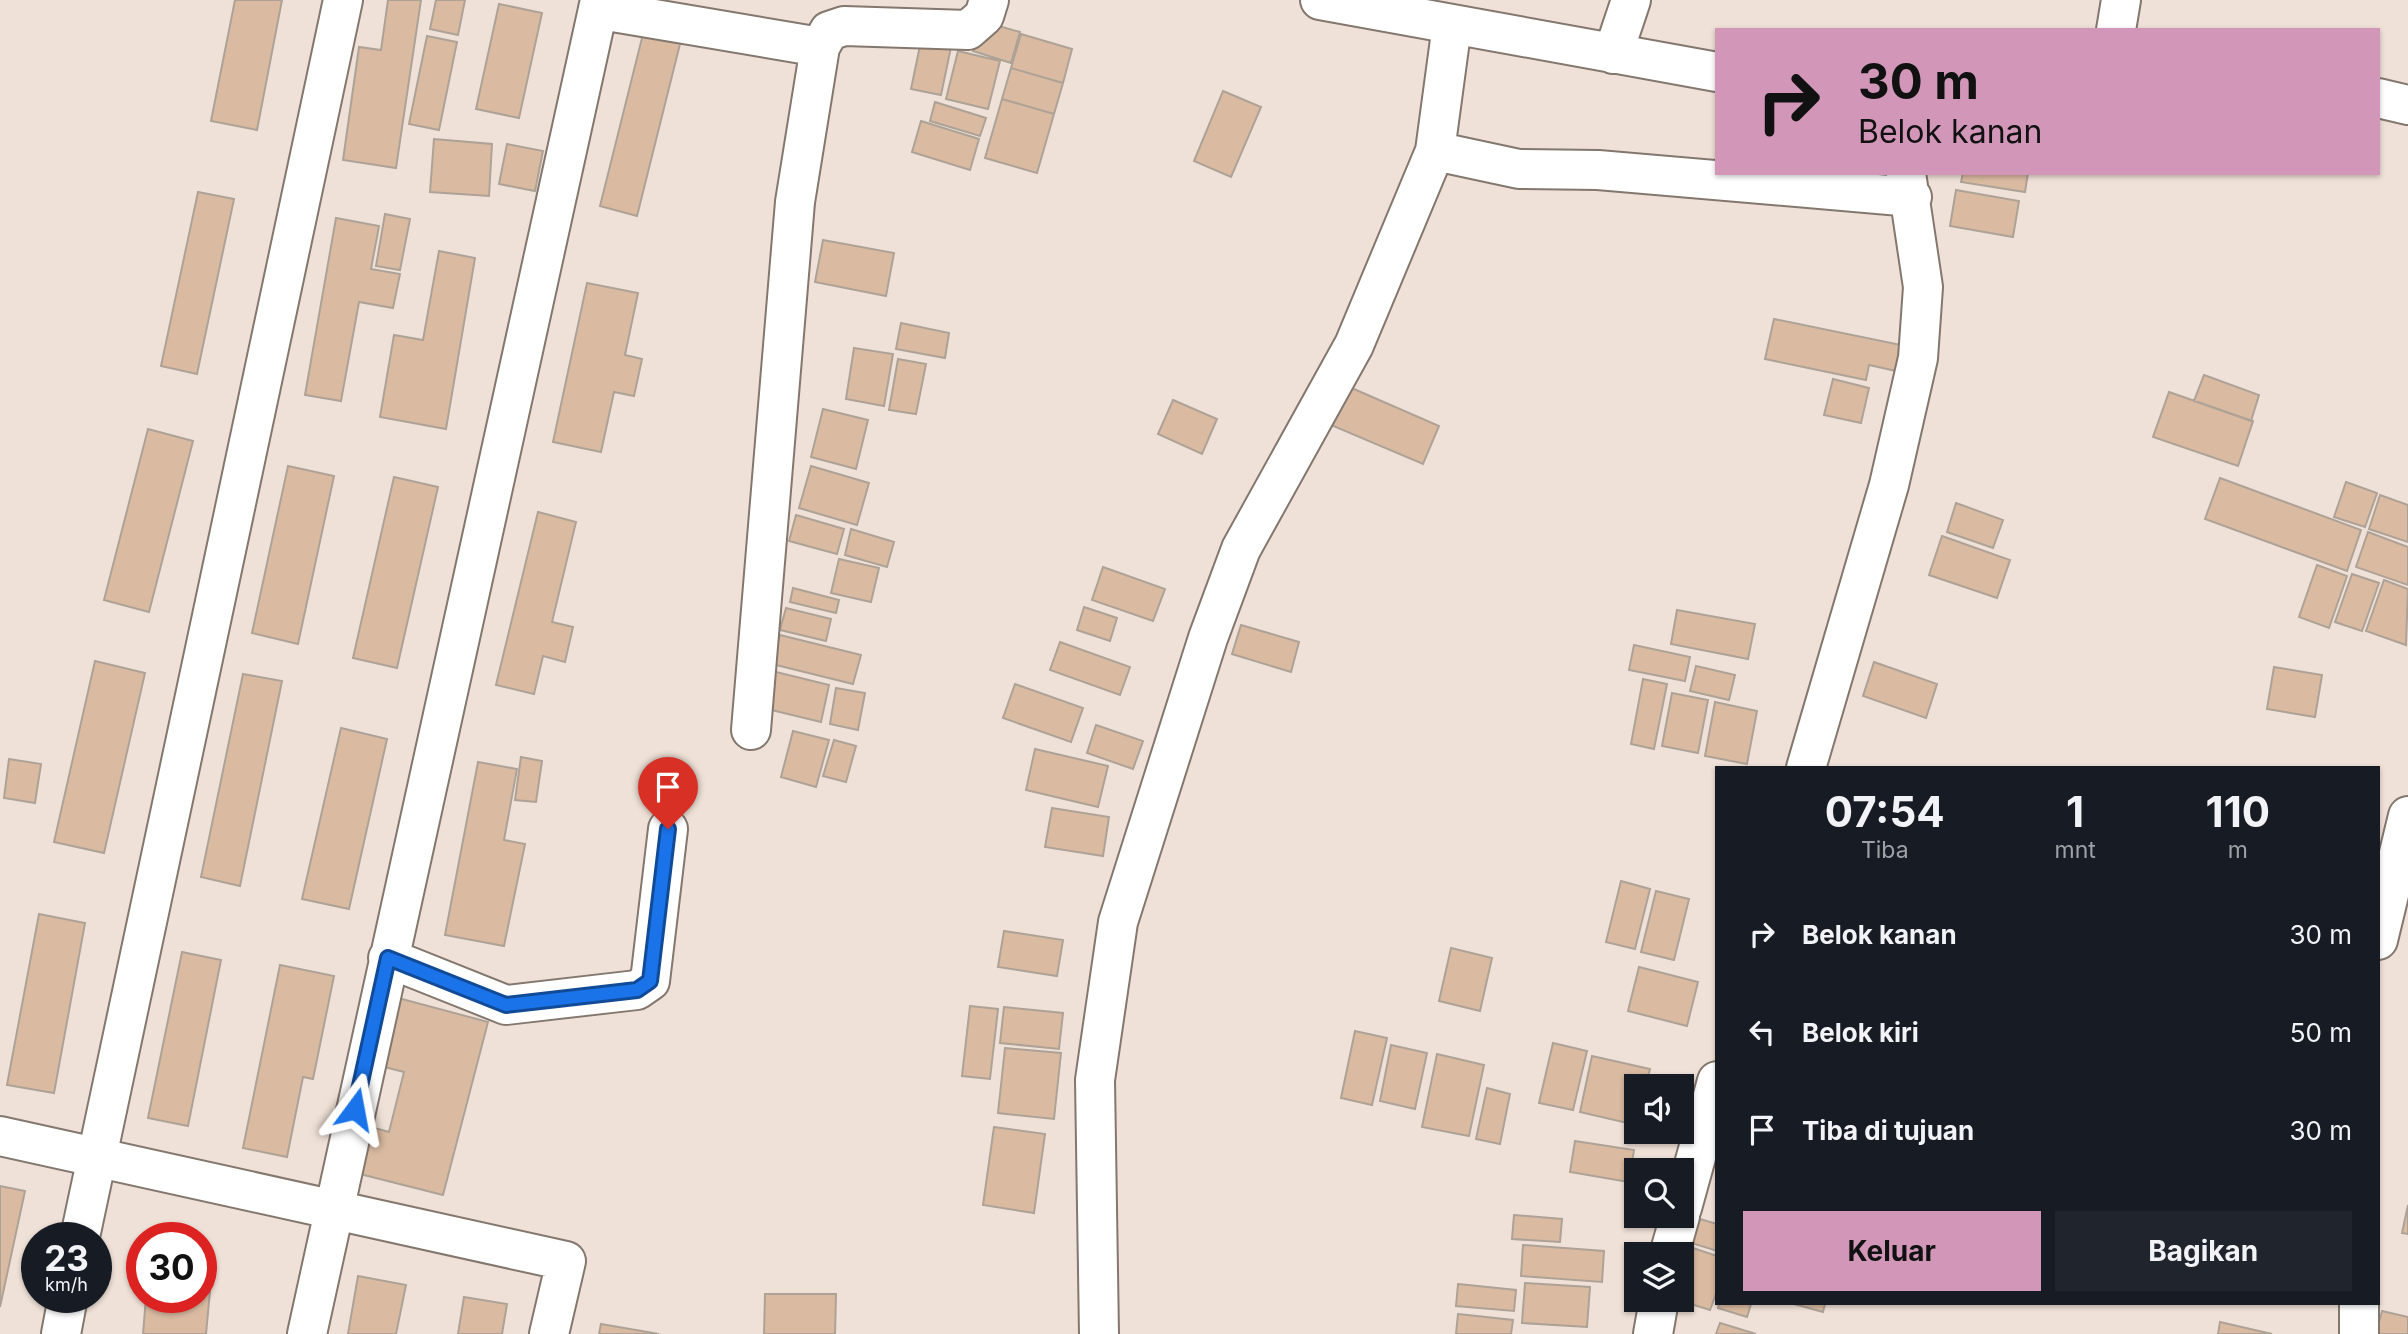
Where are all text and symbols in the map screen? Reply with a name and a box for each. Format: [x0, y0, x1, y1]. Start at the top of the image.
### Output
text: 30 m [1858, 52, 1979, 111]
icon: right [1743, 56, 1834, 147]
text: Belok kanan [1858, 112, 2042, 151]
pin [638, 757, 698, 829]
icon: arrive [649, 768, 687, 806]
text: 07:54 [1825, 786, 1945, 837]
text: 1 [2066, 786, 2084, 837]
text: 110 [2206, 786, 2270, 837]
text: Tiba [1861, 836, 1909, 864]
text: mnt [2054, 836, 2096, 864]
text: m [2228, 836, 2248, 864]
icon: right [1743, 915, 1781, 953]
text: Belok kanan [1802, 919, 1957, 950]
text: 30 m [2289, 919, 2352, 950]
icon: left [1743, 1013, 1781, 1051]
text: Belok kiri [1802, 1017, 1919, 1048]
text: 50 m [2290, 1017, 2352, 1048]
position arrow [318, 1072, 392, 1146]
map controls [1624, 1074, 1694, 1312]
button: sound [1624, 1074, 1694, 1144]
icon: arrive [1743, 1111, 1781, 1149]
text: Tiba di tujuan [1802, 1115, 1974, 1146]
text: 30 m [2289, 1115, 2352, 1146]
button: search [1624, 1158, 1694, 1228]
button: Keluar [1743, 1211, 2041, 1291]
button: Bagikan [2055, 1211, 2352, 1291]
speed limit sign: 30 [126, 1222, 217, 1313]
text: 23 [44, 1237, 89, 1279]
button: layers [1624, 1242, 1694, 1312]
text: km/h [45, 1274, 88, 1295]

